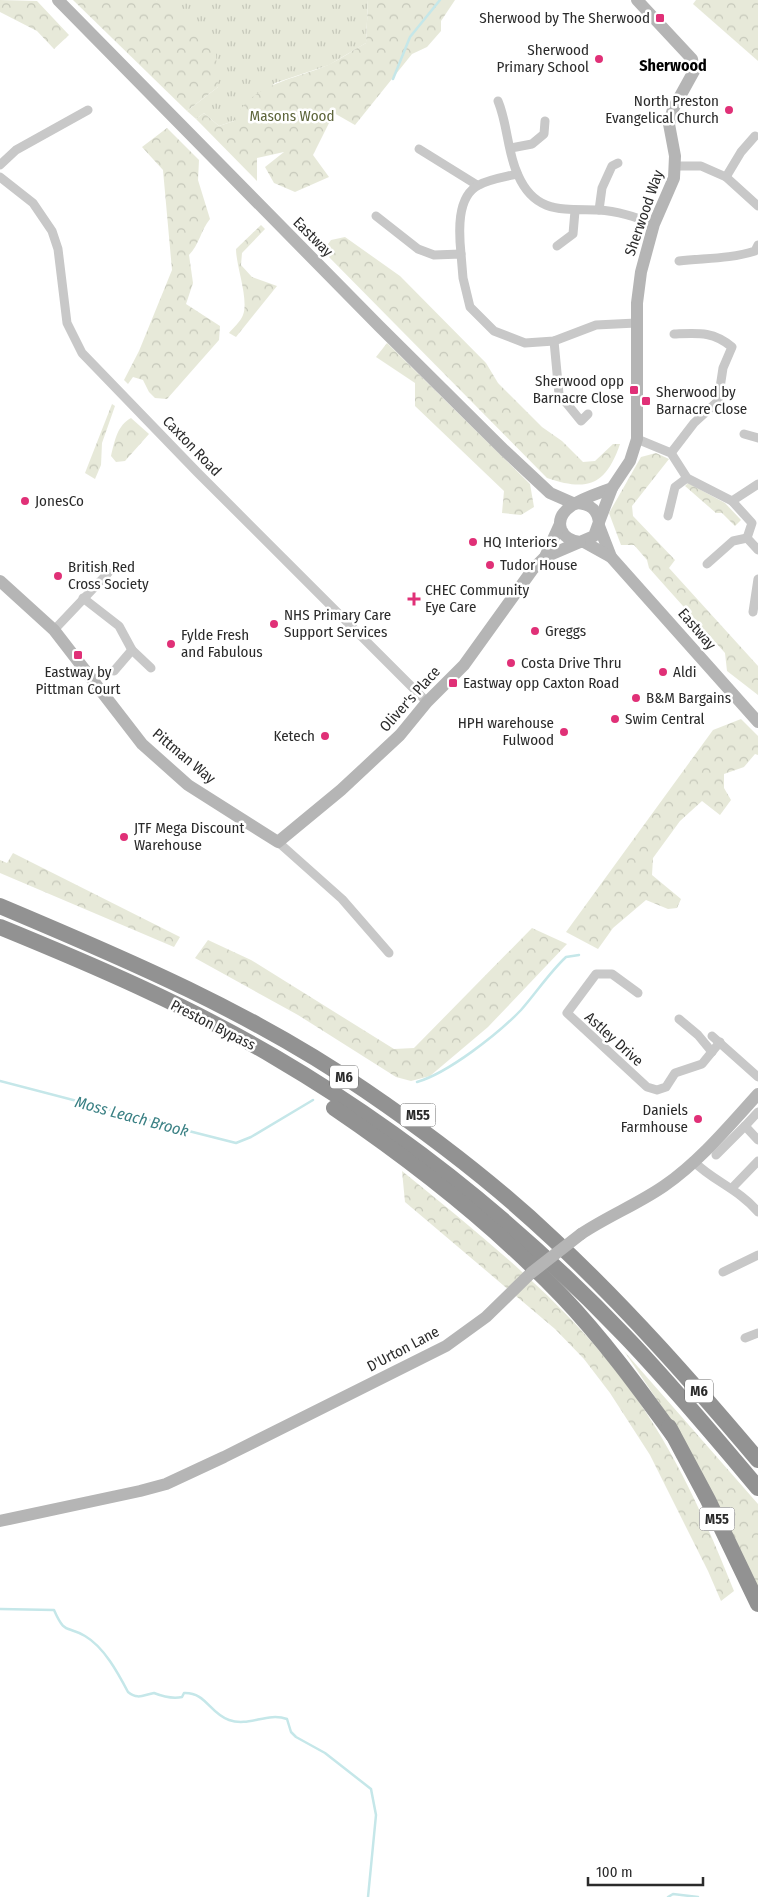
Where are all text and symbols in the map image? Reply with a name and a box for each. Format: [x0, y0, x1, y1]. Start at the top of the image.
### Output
place label: Sherwood by The Sherwood [479, 9, 650, 27]
marker: Sherwood by The Sherwood [654, 12, 666, 24]
place label: Sherwood Primary School [497, 41, 589, 76]
marker: Sherwood Primary School [593, 53, 605, 65]
district label: Sherwood [639, 56, 707, 75]
place label: North Preston Evangelical Church [605, 92, 719, 127]
marker: North Preston Evangelical Church [723, 104, 735, 116]
park label: Masons Wood [250, 107, 334, 125]
street label: Sherwood Way [621, 167, 667, 258]
street label: Eastway [289, 213, 337, 261]
place label: Sherwood opp Barnacre Close [533, 372, 624, 407]
place label: Sherwood by Barnacre Close [656, 383, 747, 418]
marker: Sherwood opp Barnacre Close [628, 384, 640, 396]
marker: Sherwood by Barnacre Close [640, 395, 652, 407]
street label: Caxton Road [159, 412, 225, 480]
place label: JonesCo [35, 492, 84, 510]
marker: JonesCo [19, 495, 31, 507]
place label: HQ Interiors [483, 533, 557, 551]
marker: HQ Interiors [467, 536, 479, 548]
place label: Tudor House [500, 556, 578, 574]
place label: British Red Cross Society [68, 558, 149, 593]
marker: Tudor House [484, 559, 496, 571]
marker: British Red Cross Society [52, 570, 64, 582]
place label: CHEC Community Eye Care [425, 581, 529, 616]
marker: CHEC Community Eye Care [407, 592, 421, 606]
street label: Eastway [674, 605, 720, 654]
place label: NHS Primary Care Support Services [284, 606, 391, 641]
marker: NHS Primary Care Support Services [268, 618, 280, 630]
place label: Greggs [545, 622, 586, 640]
marker: Greggs [529, 625, 541, 637]
place label: Fylde Fresh and Fabulous [181, 626, 263, 661]
marker: Fylde Fresh and Fabulous [165, 638, 177, 650]
marker: Eastway by Pittman Court [72, 649, 84, 661]
place label: Costa Drive Thru [521, 654, 622, 672]
marker: Costa Drive Thru [505, 657, 517, 669]
place label: Eastway by Pittman Court [36, 663, 121, 698]
street label: Oliver's Place [376, 663, 444, 735]
place label: Aldi [673, 663, 697, 681]
marker: Aldi [657, 666, 669, 678]
place label: Eastway opp Caxton Road [463, 674, 619, 692]
marker: Eastway opp Caxton Road [447, 677, 459, 689]
place label: B&M Bargains [646, 689, 731, 707]
marker: B&M Bargains [630, 692, 642, 704]
place label: Swim Central [625, 710, 705, 728]
marker: Swim Central [609, 713, 621, 725]
place label: HPH warehouse Fulwood [458, 714, 554, 749]
street label: Pittman Way [149, 725, 219, 788]
marker: HPH warehouse Fulwood [558, 726, 570, 738]
place label: Ketech [273, 727, 315, 745]
marker: Ketech [319, 730, 331, 742]
place label: JTF Mega Discount Warehouse [134, 819, 245, 854]
marker: JTF Mega Discount Warehouse [118, 831, 130, 843]
street label: Preston Bypass [168, 996, 258, 1054]
street label: Astley Drive [581, 1008, 647, 1070]
road number: M6 [330, 1066, 358, 1088]
water label: Moss Leach Brook [73, 1092, 191, 1141]
place label: Daniels Farmhouse [621, 1101, 688, 1136]
road number: M55 [400, 1104, 436, 1126]
marker: Daniels Farmhouse [692, 1113, 704, 1125]
street label: D'Urton Lane [364, 1323, 442, 1375]
road number: M6 [685, 1380, 713, 1402]
road number: M55 [700, 1508, 734, 1530]
scale bar [588, 1854, 703, 1886]
text: 100 m [596, 1863, 633, 1881]

